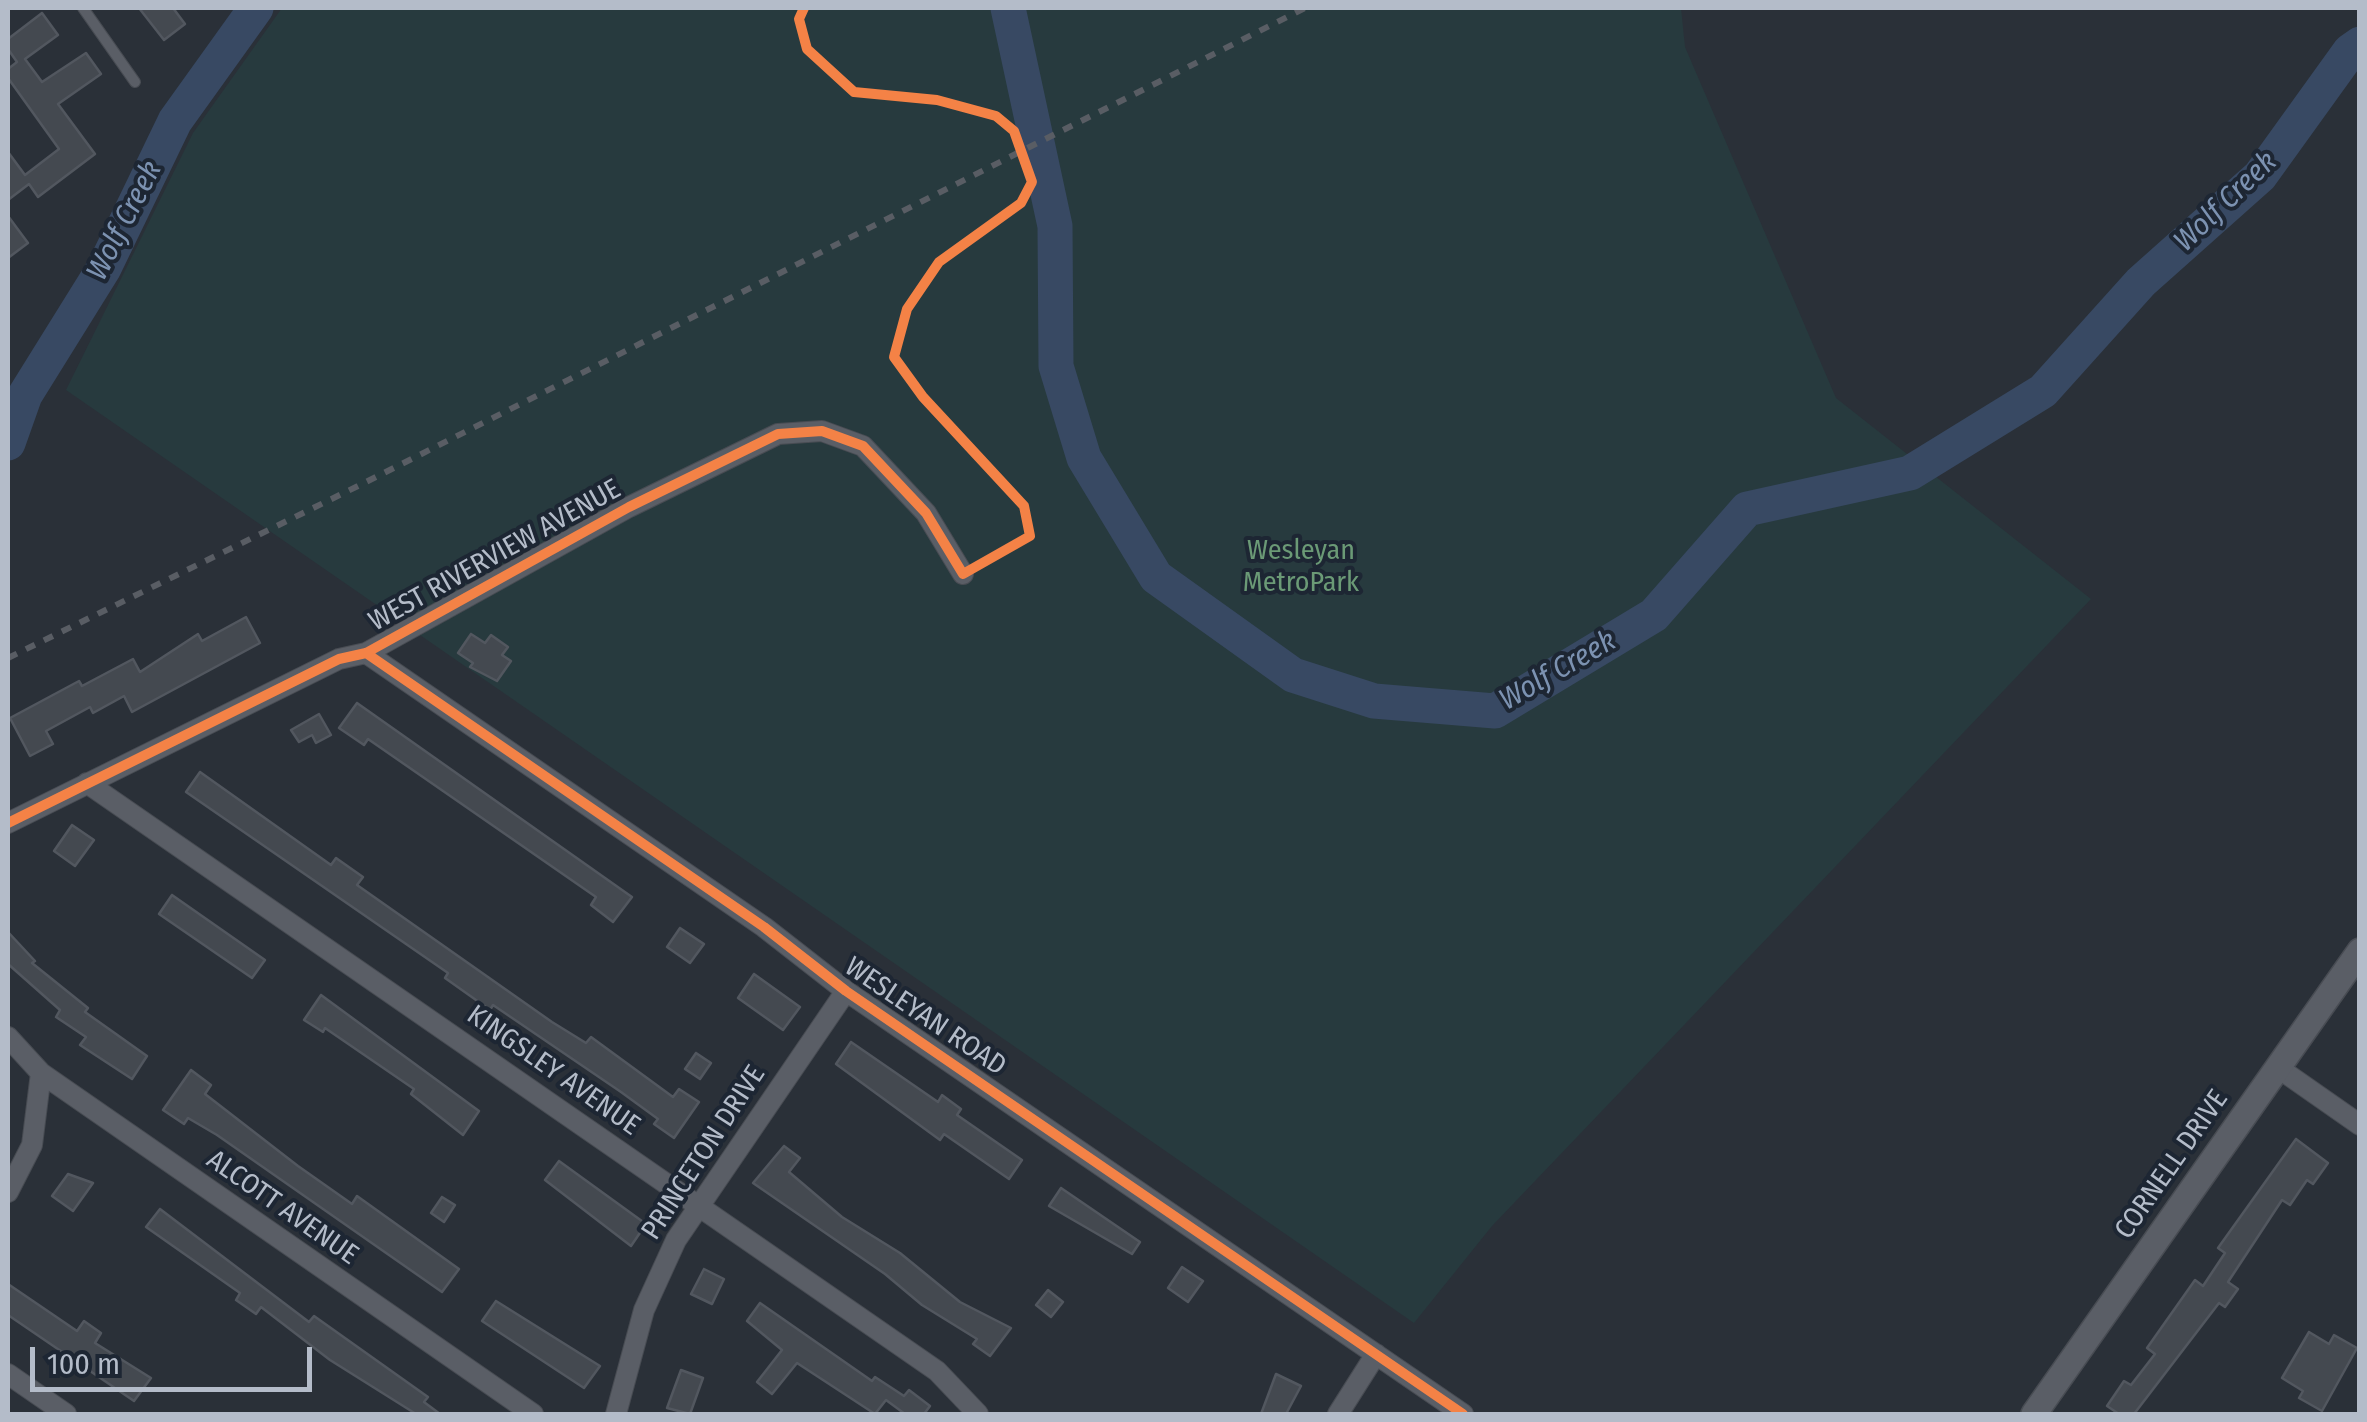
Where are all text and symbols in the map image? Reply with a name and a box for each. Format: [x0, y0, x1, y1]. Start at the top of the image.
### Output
water label: Wolf Creek [2167, 144, 2285, 260]
water label: Wolf Creek [80, 155, 170, 287]
street label: WEST RIVERVIEW AVENUE [363, 473, 627, 639]
park label: Wesleyan MetroPark [1243, 534, 1359, 600]
water label: Wolf Creek [1493, 623, 1623, 719]
street label: WESLEYAN ROAD [838, 951, 1012, 1083]
street label: KINGSLEY AVENUE [460, 999, 646, 1143]
street label: PRINCETON DRIVE [635, 1060, 773, 1246]
street label: CORNELL DRIVE [2108, 1084, 2236, 1246]
street label: ALCOTT AVENUE [200, 1143, 364, 1273]
scale bar [35, 1327, 318, 1389]
text: 100 m [47, 1346, 120, 1382]

